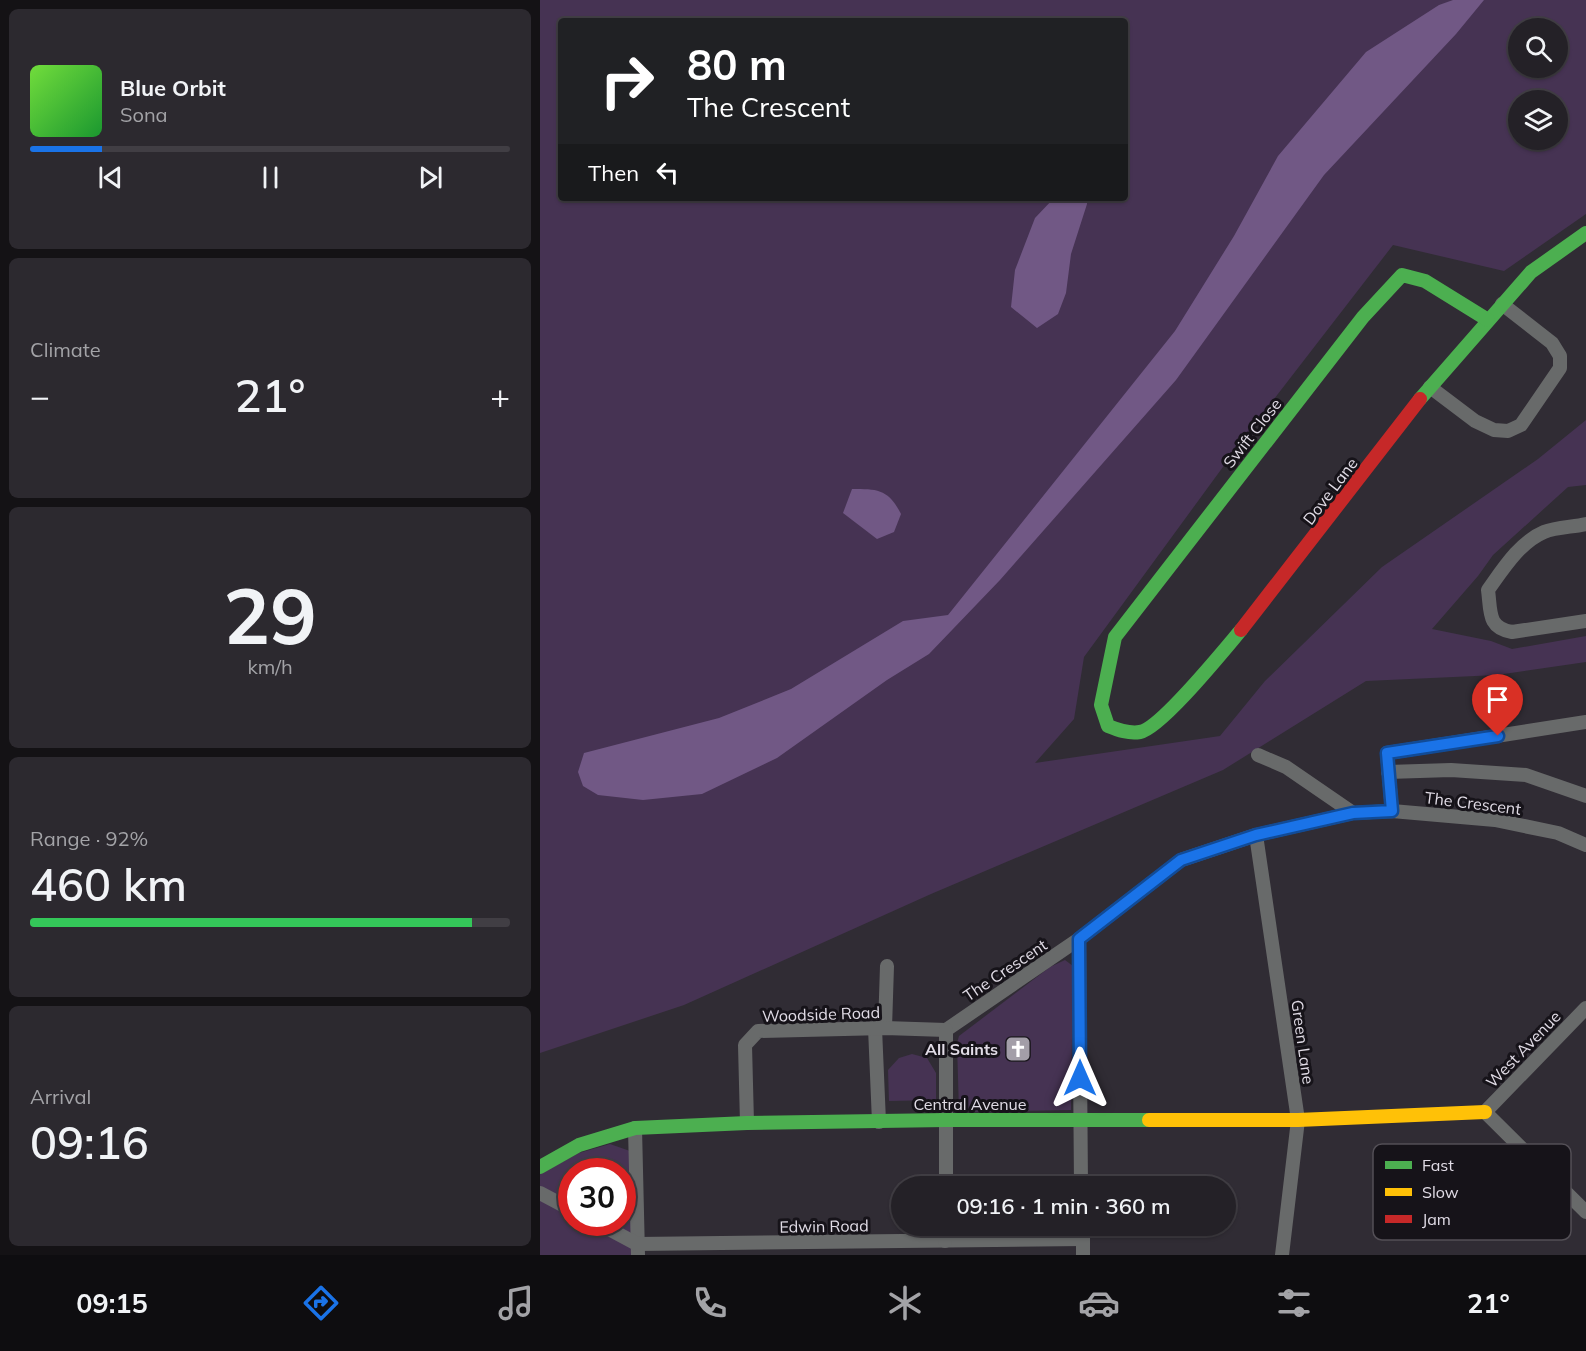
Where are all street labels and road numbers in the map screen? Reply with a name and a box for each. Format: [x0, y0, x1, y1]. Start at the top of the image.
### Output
street label: Swift Close [1219, 394, 1285, 472]
street label: Dove Lane [1298, 454, 1362, 528]
street label: The Crescent [1424, 787, 1523, 819]
street label: The Crescent [959, 934, 1051, 1005]
street label: Green Lane [1287, 999, 1319, 1085]
street label: Woodside Road [762, 1002, 880, 1026]
street label: West Avenue [1481, 1006, 1565, 1092]
street label: Central Avenue [913, 1094, 1027, 1114]
street label: Edwin Road [779, 1215, 869, 1237]

